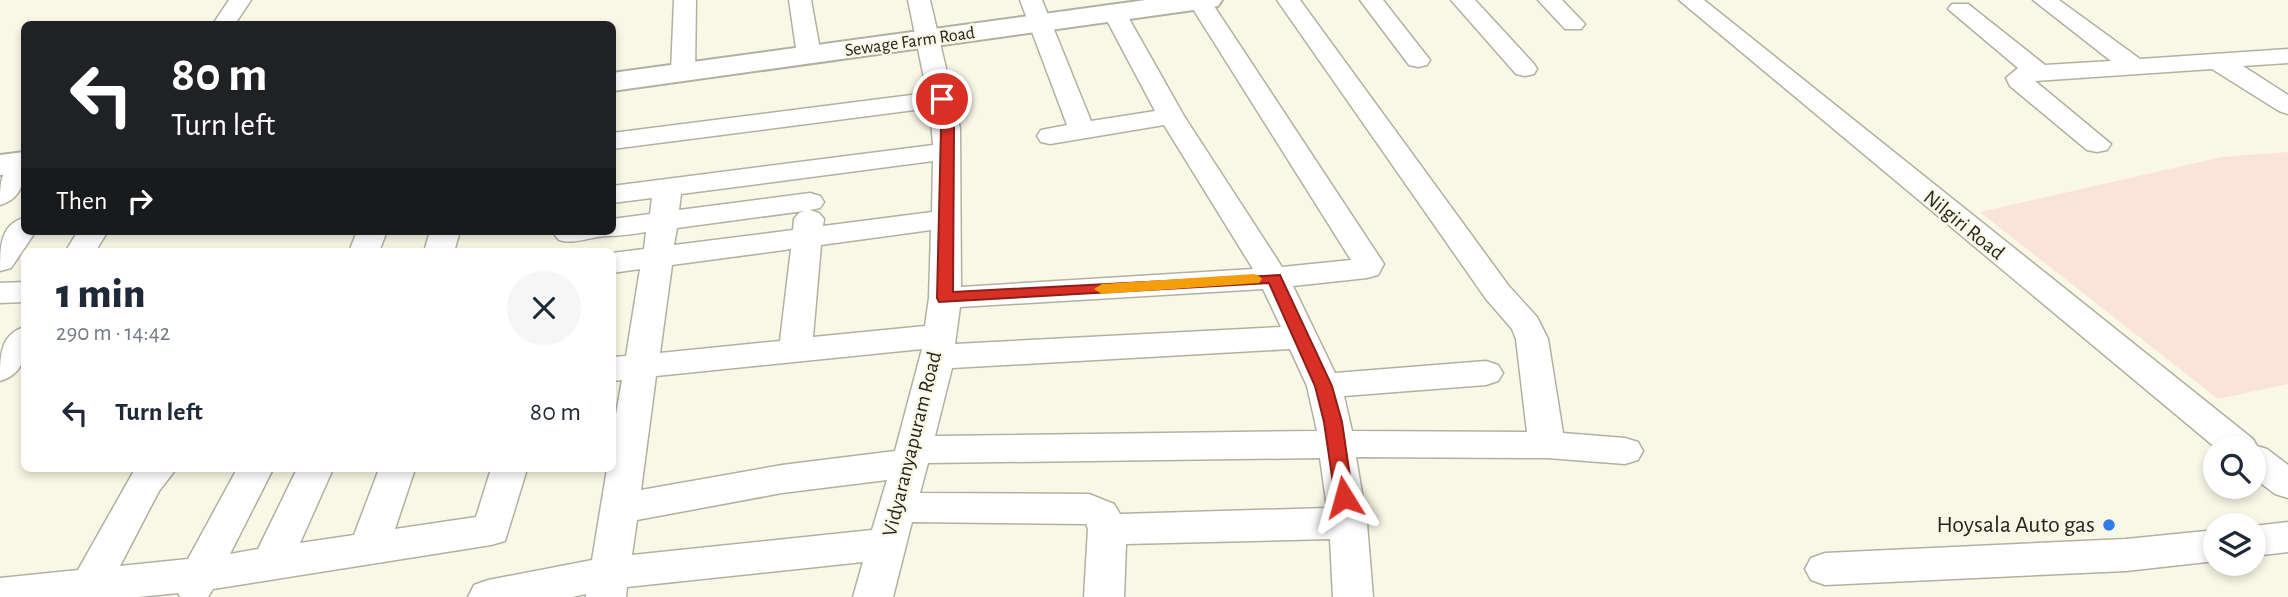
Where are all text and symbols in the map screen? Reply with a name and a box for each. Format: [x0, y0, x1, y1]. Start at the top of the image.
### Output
street label: Sewage Farm Road [844, 24, 976, 60]
icon: left [56, 49, 147, 140]
text: 80 m [171, 51, 268, 100]
pin [912, 69, 972, 129]
icon: arrive [923, 80, 961, 118]
text: Turn left [171, 109, 275, 141]
icon: right [121, 182, 159, 220]
street label: Nilgiri Road [1920, 186, 2008, 264]
text: Then [56, 188, 107, 214]
button: close [507, 271, 581, 345]
text: 1 min [56, 273, 145, 315]
text: 290 m · 14:42 [56, 322, 170, 345]
street label: Vidyaranyapuram Road [879, 349, 945, 539]
icon: left [56, 394, 94, 432]
text: Turn left [115, 399, 203, 425]
text: 80 m [530, 399, 581, 425]
map controls [2203, 436, 2266, 576]
button: search [2203, 436, 2266, 499]
position arrow [1307, 460, 1381, 534]
place label: Hoysala Auto gas [1936, 513, 2095, 537]
button: layers [2203, 513, 2266, 576]
marker: Hoysala Auto gas [2101, 517, 2117, 533]

